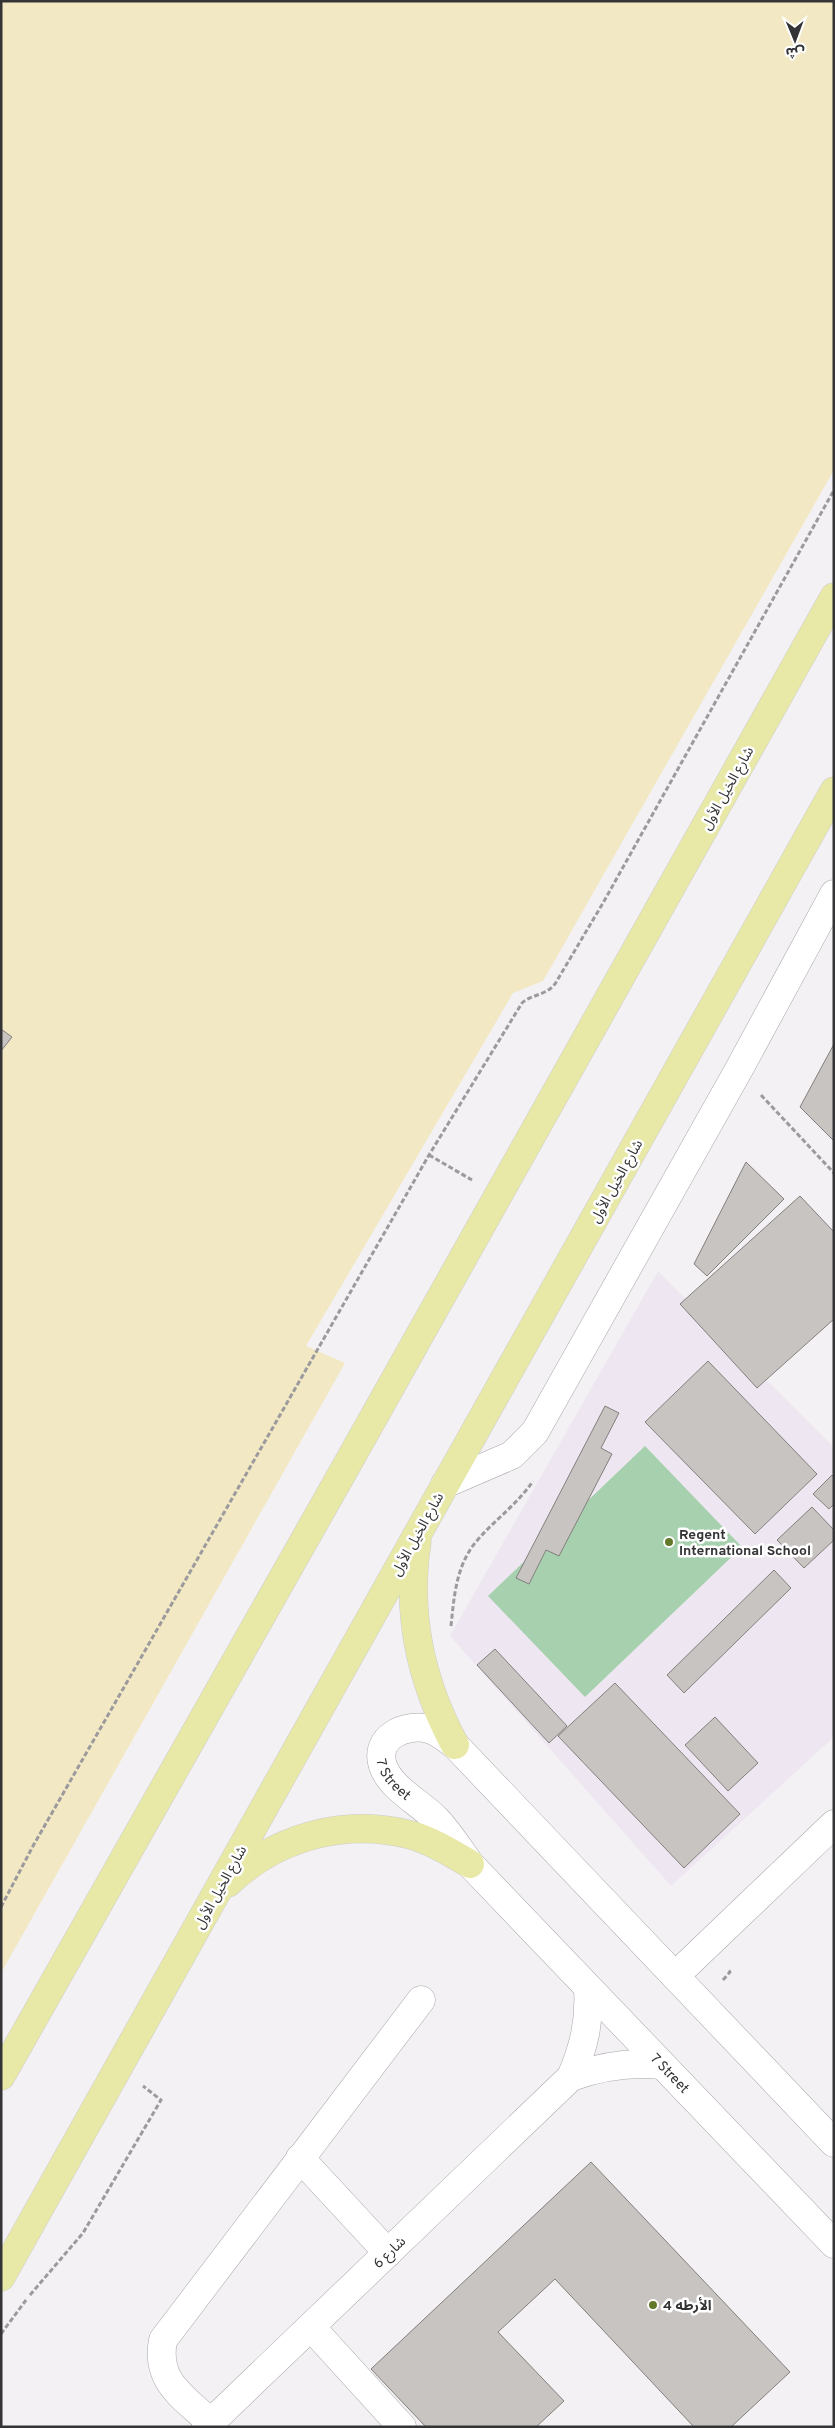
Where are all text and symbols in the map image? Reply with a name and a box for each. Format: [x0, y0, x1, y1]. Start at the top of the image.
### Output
north arrow [770, 15, 820, 65]
text: ش [785, 43, 805, 60]
street label: شارع الخيل الأول [698, 744, 759, 834]
street label: شارع الخيل الأول [587, 1137, 648, 1227]
street label: شارع الخيل الأول [388, 1490, 449, 1580]
place label: Regent International School [679, 1527, 811, 1560]
marker: Regent International School [663, 1536, 675, 1548]
street label: 7 Street [371, 1757, 414, 1805]
street label: شارع الخيل الأول [191, 1843, 252, 1933]
street label: 7 Street [646, 2051, 692, 2098]
street label: شارع 6 [370, 2233, 411, 2273]
place label: الأرطه 4 [663, 2297, 712, 2315]
marker: الأرطه 4 [647, 2299, 659, 2311]

